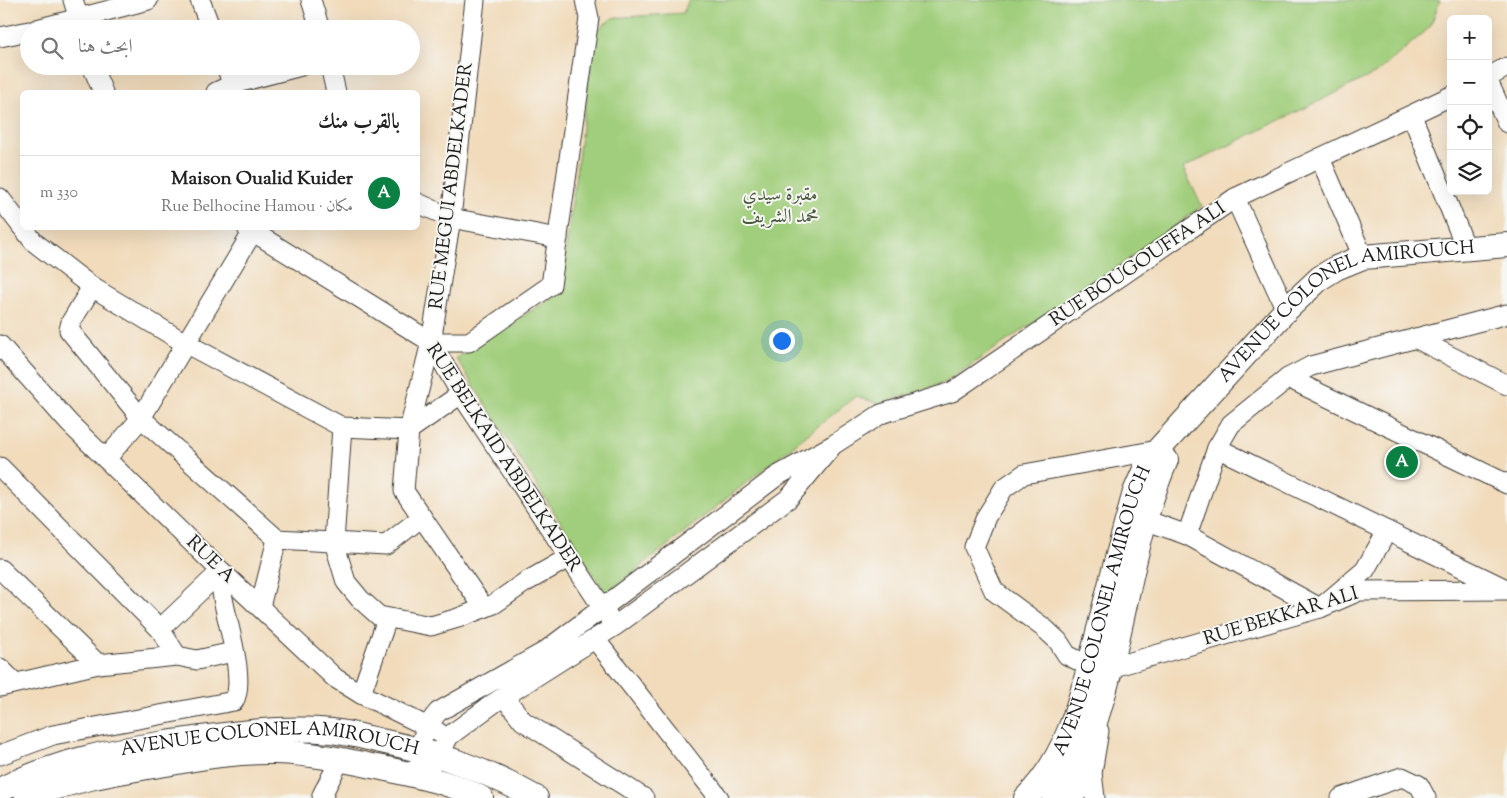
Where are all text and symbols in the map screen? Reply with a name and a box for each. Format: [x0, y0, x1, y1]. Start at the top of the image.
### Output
map controls [1447, 15, 1492, 195]
button: + [1447, 15, 1492, 60]
search box [20, 20, 420, 75]
icon: search [38, 34, 66, 62]
text: ابحث هنا [78, 34, 133, 61]
button: − [1447, 60, 1492, 105]
street label: RUE MEGUI ABDELKADER [423, 61, 481, 311]
button: locate [1447, 105, 1492, 150]
text: بالقرب منك [318, 108, 400, 138]
button: layers [1447, 150, 1492, 195]
text: Maison Oualid Kuider [171, 166, 353, 193]
text: 330 m [40, 182, 78, 205]
text: A [378, 182, 391, 205]
park label: مقبرة سيدي محمد الشريف [741, 182, 819, 231]
text: مكان · Rue Belhocine Hamou [161, 196, 353, 219]
street label: RUE BOUGOUFFA ALI [1045, 196, 1231, 334]
street label: AVENUE COLONEL AMIROUCH [1212, 234, 1476, 389]
your location [769, 328, 795, 354]
street label: RUE BELKAID ABDELKADER [419, 338, 587, 578]
pin: A [1386, 443, 1418, 481]
street label: AVENUE COLONEL AMIROUCH [1046, 461, 1158, 761]
street label: RUE A [179, 530, 241, 591]
street label: RUE BEKKAR ALI [1200, 581, 1362, 653]
text: AVENUE COLONEL AMIROUCH [118, 716, 422, 764]
street label: AVENUE COLONEL AMIROUCH [118, 742, 420, 764]

